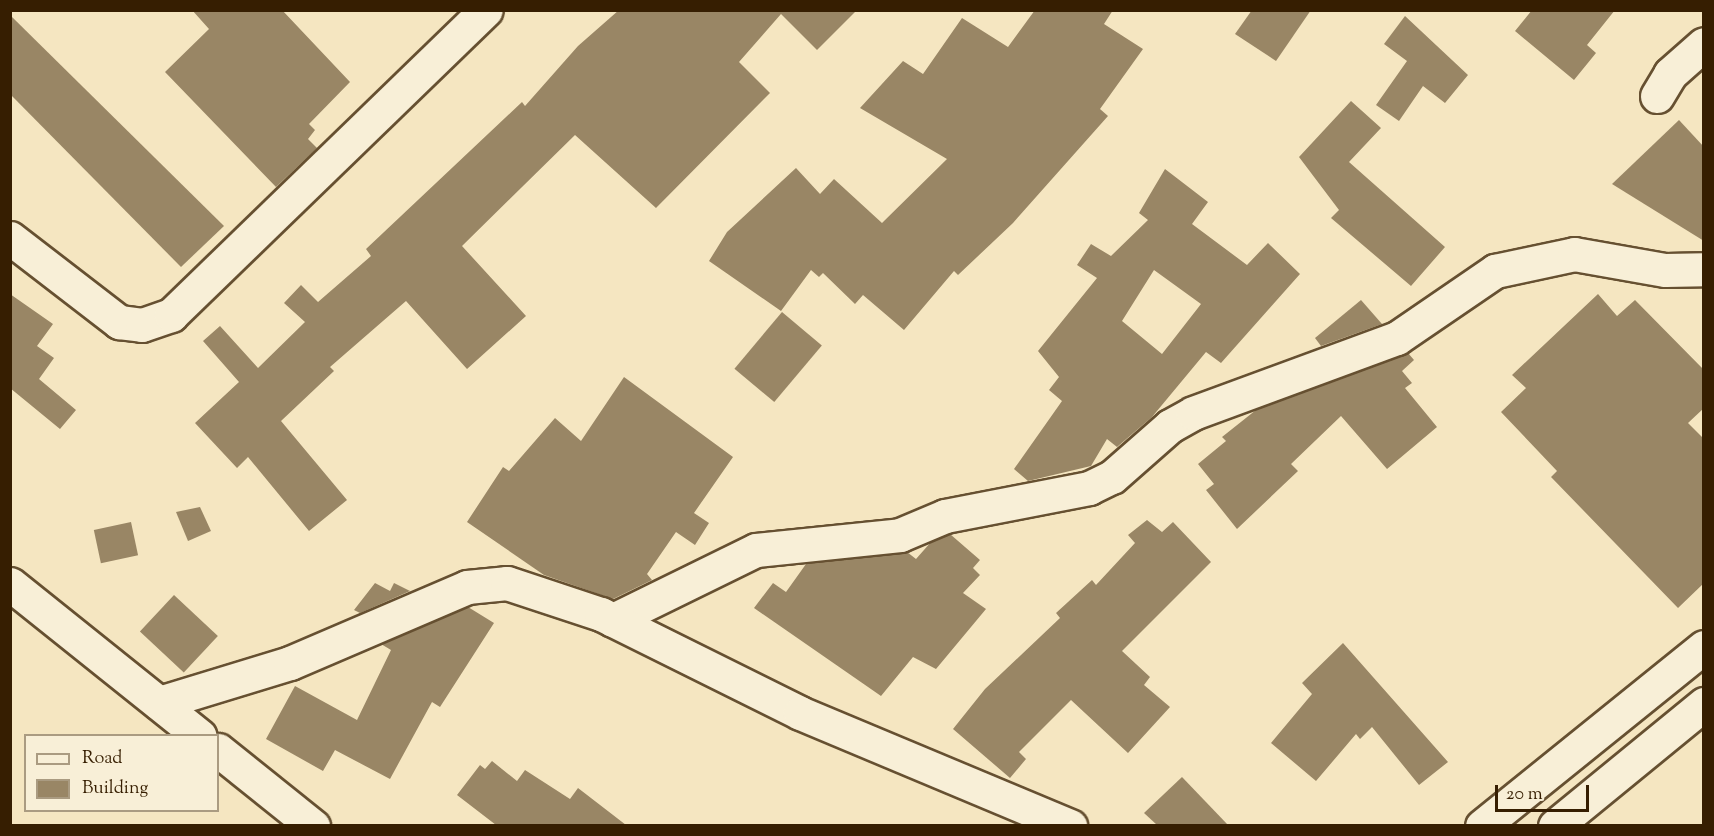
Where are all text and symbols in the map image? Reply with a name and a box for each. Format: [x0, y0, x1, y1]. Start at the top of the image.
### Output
legend [24, 734, 219, 812]
text: Road [82, 746, 122, 772]
scale bar [1498, 773, 1592, 811]
text: Building [82, 776, 148, 802]
text: 20 m [1506, 782, 1543, 808]

